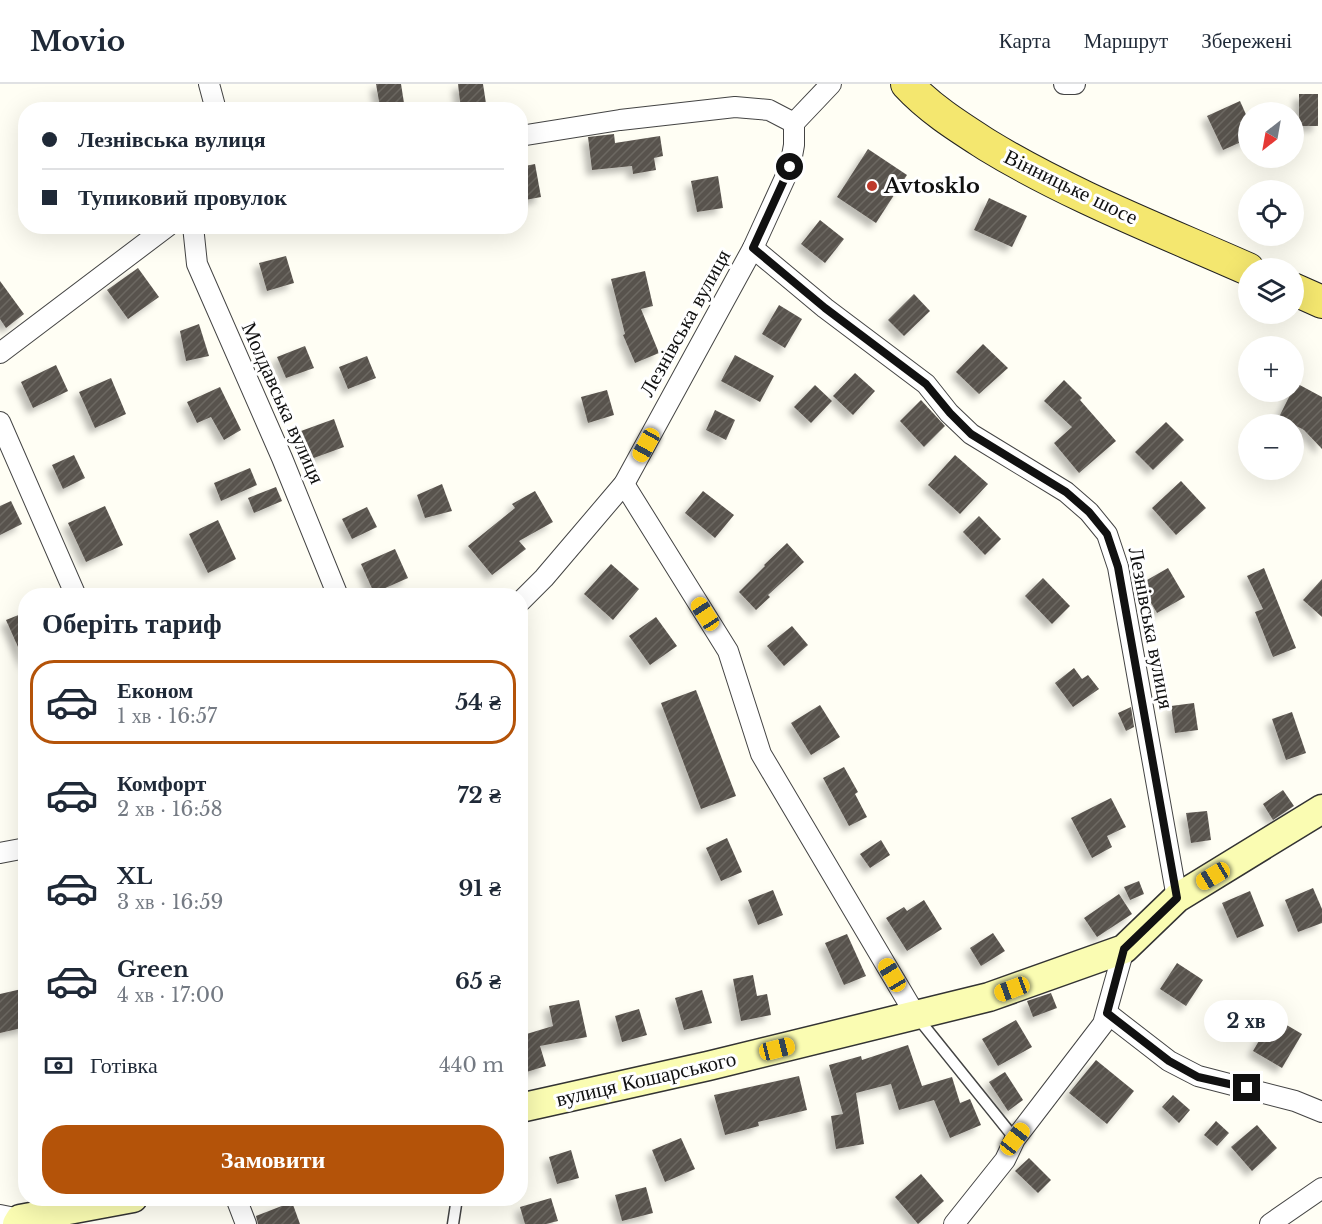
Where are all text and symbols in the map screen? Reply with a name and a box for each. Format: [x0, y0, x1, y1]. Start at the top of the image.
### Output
text: Movio [30, 24, 125, 59]
text: Карта [999, 28, 1051, 54]
text: Маршрут [1084, 28, 1168, 54]
text: Збережені [1201, 28, 1292, 54]
north arrow [1238, 102, 1304, 168]
map controls [1238, 102, 1304, 480]
text: Лезнівська вулиця [78, 126, 266, 153]
street label: Вінницьке шосе [1000, 143, 1142, 231]
route start [776, 153, 803, 180]
place label: Avtosklo [883, 173, 980, 199]
marker: Avtosklo [865, 179, 879, 193]
button: locate [1238, 180, 1304, 246]
text: Тупиковий провулок [78, 184, 287, 211]
street label: Лезнівська вулиця [634, 245, 736, 401]
button: layers [1238, 258, 1304, 324]
street label: Молдавська вулиця [236, 318, 330, 488]
button: + [1238, 336, 1304, 402]
button: − [1238, 414, 1304, 480]
car [629, 425, 663, 465]
street label: Лезнівська вулиця [1123, 545, 1180, 711]
car [688, 594, 722, 634]
text: Оберіть тариф [42, 607, 222, 640]
icon: car [45, 675, 99, 729]
text: Економ [117, 677, 193, 704]
text: 54 ₴ [455, 689, 501, 716]
text: 1 хв · 16:57 [117, 704, 217, 728]
icon: car [45, 768, 99, 822]
text: Комфорт [117, 770, 206, 797]
text: 72 ₴ [457, 782, 501, 809]
text: 2 хв · 16:58 [117, 797, 223, 821]
car [1193, 859, 1233, 893]
icon: car [45, 861, 99, 915]
text: XL [117, 863, 152, 890]
text: 91 ₴ [458, 875, 501, 902]
text: 3 хв · 16:59 [117, 890, 223, 914]
icon: car [45, 954, 99, 1008]
car [875, 955, 909, 995]
text: Green [117, 956, 189, 983]
text: 65 ₴ [455, 968, 501, 995]
car [992, 974, 1032, 1004]
text: 4 хв · 17:00 [117, 983, 224, 1007]
callout: 2 хв [1205, 1001, 1289, 1043]
text: 2 хв [1226, 1009, 1266, 1033]
car [757, 1036, 797, 1062]
street label: вулиця Кошарського [553, 1046, 739, 1112]
icon: cash [42, 1049, 75, 1082]
text: Готівка [90, 1052, 158, 1079]
text: 440 m [439, 1053, 504, 1077]
route end [1233, 1074, 1260, 1101]
car [997, 1119, 1033, 1159]
button: Замовити [42, 1125, 504, 1194]

